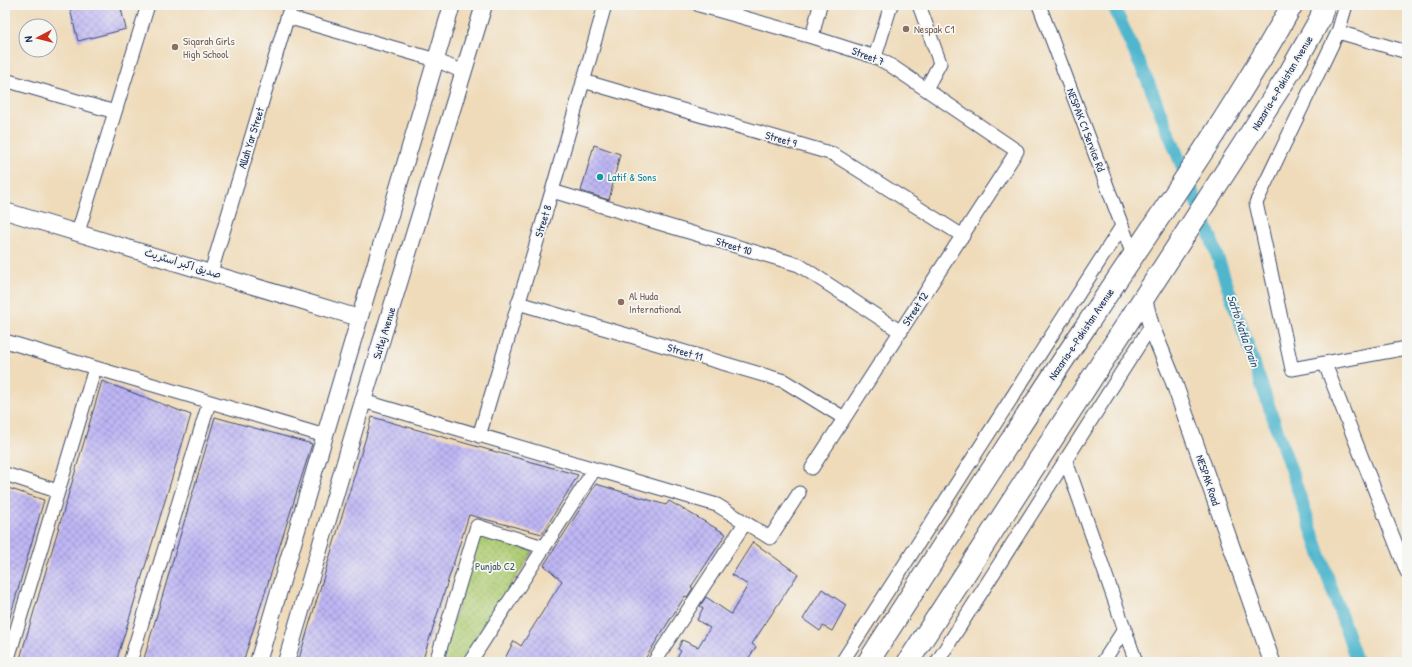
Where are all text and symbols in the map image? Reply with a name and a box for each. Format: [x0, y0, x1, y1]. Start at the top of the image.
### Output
north arrow [18, 18, 58, 58]
place label: Nespak C1 [914, 22, 955, 36]
marker: Nespak C1 [901, 24, 911, 34]
street label: Nazaria-e-Pakistan Avenue [1248, 33, 1316, 133]
place label: Siqarah Girls High School [183, 34, 235, 61]
text: N [21, 35, 35, 43]
marker: Siqarah Girls High School [170, 42, 180, 52]
street label: Street 7 [850, 43, 886, 69]
street label: NESPAK C1 Service Rd [1064, 86, 1109, 174]
street label: Allah Yar Street [235, 106, 267, 170]
street label: Street 9 [764, 128, 798, 150]
place label: Latif & Sons [608, 170, 656, 184]
marker: Latif & Sons [595, 172, 605, 182]
street label: Street 8 [531, 203, 555, 239]
street label: Street 10 [714, 234, 754, 258]
street label: صدیق اکبر اسٹریٹ [143, 245, 223, 282]
street label: Nazaria-e-Pakistan Avenue [1045, 285, 1117, 383]
place label: Al Huda International [629, 289, 681, 316]
street label: Street 12 [899, 290, 931, 328]
water label: Satto Katla Drain [1223, 293, 1264, 371]
marker: Al Huda International [616, 297, 626, 307]
street label: Sutlej Avenue [369, 305, 399, 361]
street label: Street 11 [666, 340, 704, 364]
street label: NESPAK Road [1193, 453, 1223, 508]
park label: Punjab C2 [475, 559, 515, 573]

